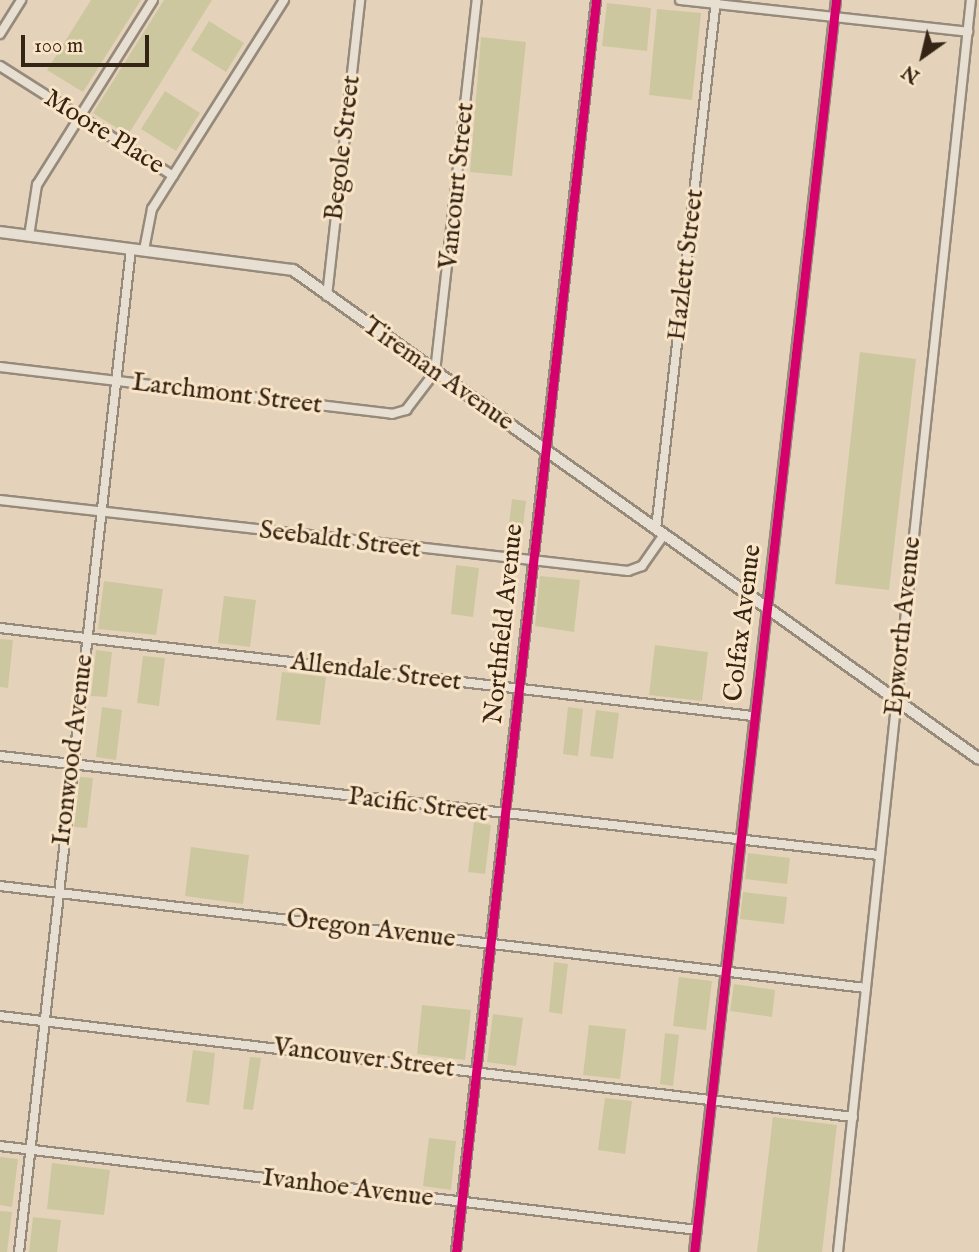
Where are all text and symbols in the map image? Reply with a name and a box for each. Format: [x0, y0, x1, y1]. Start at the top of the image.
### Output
scale bar [24, 21, 152, 65]
north arrow [888, 21, 958, 91]
text: 100 m [34, 33, 83, 60]
text: N [898, 59, 925, 88]
street label: Begole Street [319, 74, 367, 222]
street label: Moore Place [38, 83, 170, 181]
street label: Vancourt Street [433, 101, 481, 271]
street label: Hazlett Street [661, 187, 711, 343]
street label: Tireman Avenue [356, 310, 520, 438]
street label: Larchmont Street [130, 367, 324, 421]
street label: Seebaldt Street [257, 515, 423, 565]
street label: Northfield Avenue [478, 522, 530, 726]
street label: Epworth Avenue [878, 535, 928, 717]
street label: Colfax Avenue [718, 543, 768, 703]
street label: Allendale Street [289, 646, 463, 698]
street label: Ironwood Avenue [46, 653, 100, 847]
street label: Pacific Street [346, 781, 490, 829]
street label: Oregon Avenue [285, 903, 457, 955]
street label: Vancouver Street [272, 1031, 456, 1085]
street label: Ivanhoe Avenue [261, 1162, 435, 1214]

